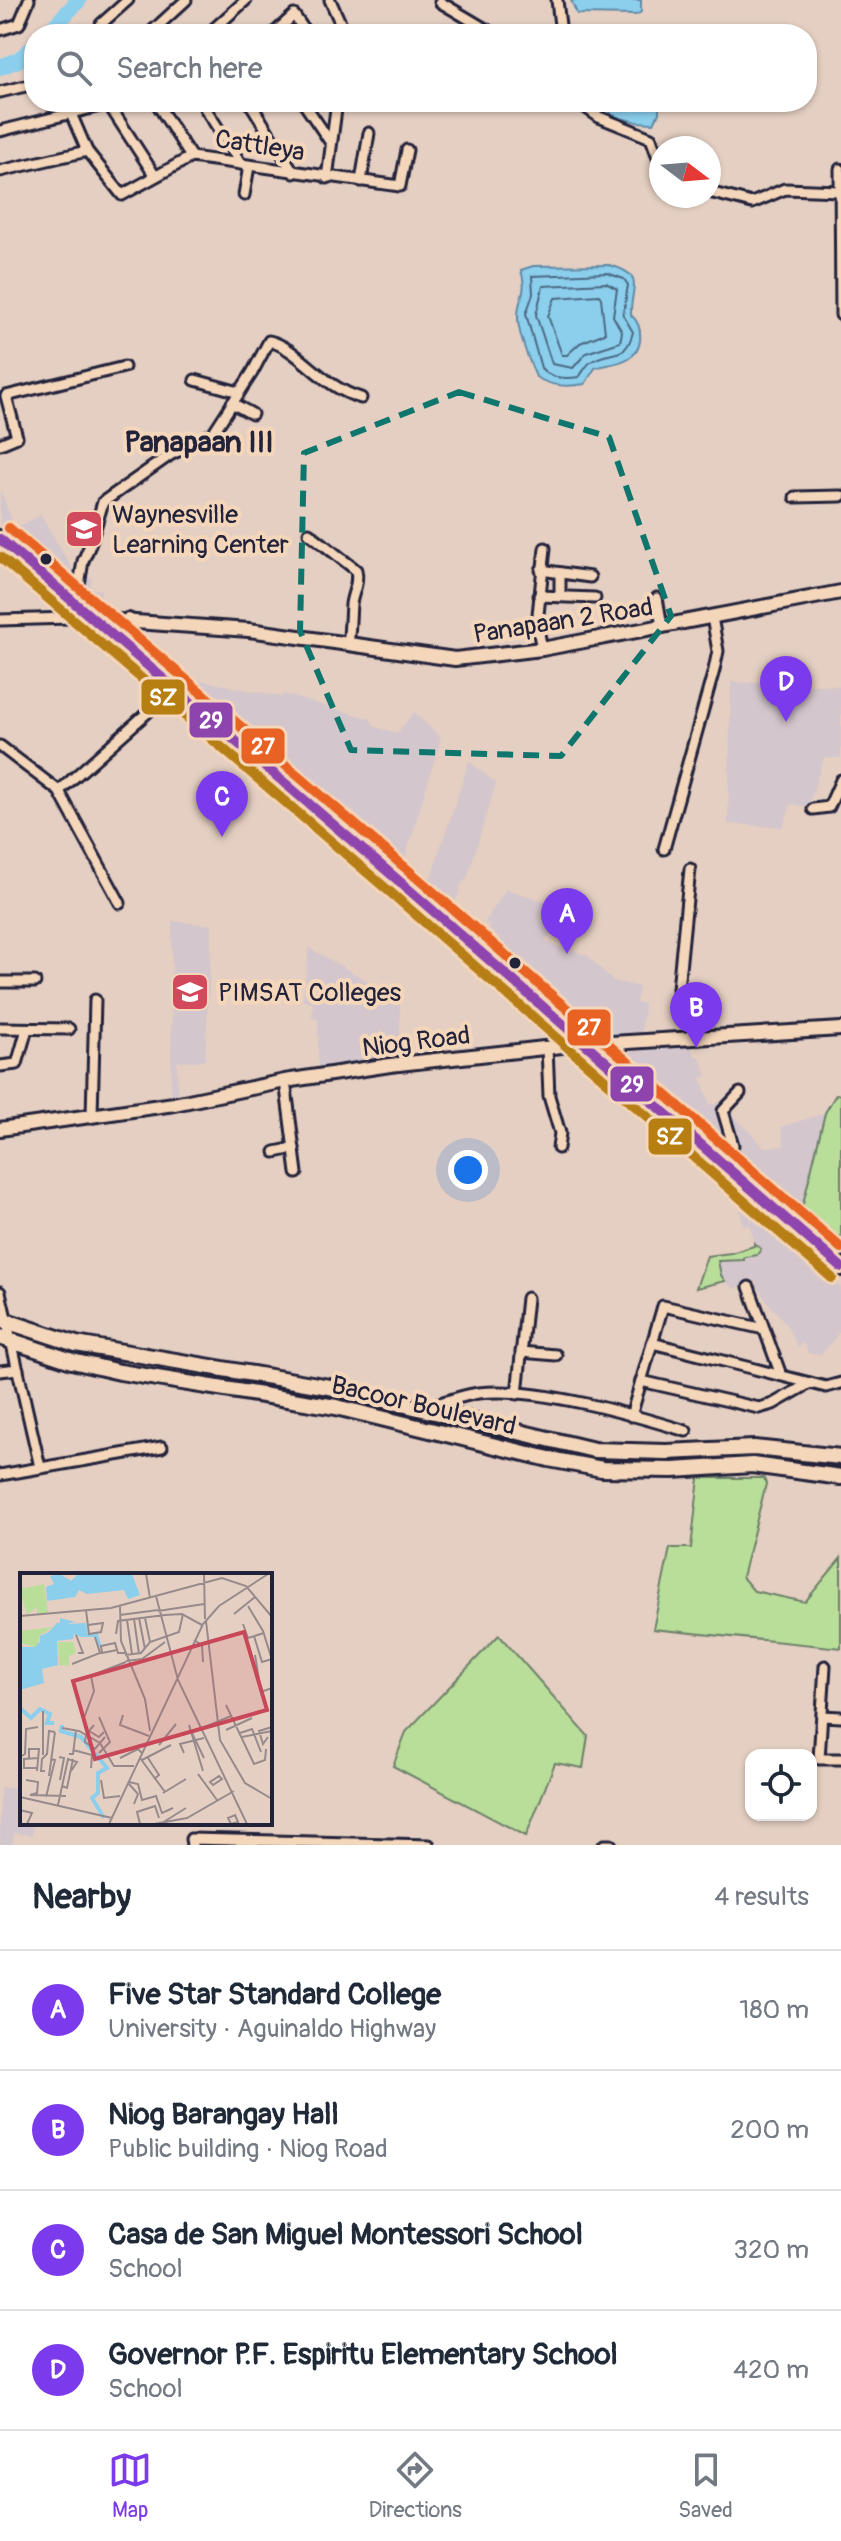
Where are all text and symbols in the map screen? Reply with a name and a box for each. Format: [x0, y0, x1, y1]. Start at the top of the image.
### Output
search box [24, 24, 817, 112]
icon: search [52, 46, 96, 90]
text: Search here [116, 50, 263, 87]
street label: Cattleya [213, 123, 307, 169]
north arrow [649, 136, 721, 208]
district label: Panapaan III [124, 424, 274, 461]
place label: Waynesville Learning Center [112, 499, 289, 561]
school or university icon: Waynesville Learning Center [63, 508, 105, 550]
unlabelled marker [38, 551, 54, 567]
street label: Panapaan 2 Road [471, 591, 655, 651]
pin: D [760, 656, 812, 722]
line badge: SZ [140, 678, 186, 716]
text: SZ [149, 684, 177, 712]
line badge: 29 [188, 701, 234, 739]
text: 29 [199, 707, 223, 735]
line badge: 27 [240, 727, 286, 765]
text: 27 [251, 733, 275, 761]
pin: C [196, 771, 248, 837]
pin: A [541, 888, 593, 954]
unlabelled marker [507, 955, 523, 971]
school or university icon: PIMSAT Colleges [169, 971, 211, 1013]
place label: PIMSAT Colleges [218, 977, 402, 1009]
pin: B [670, 982, 722, 1048]
line badge: 27 [566, 1008, 612, 1047]
text: 27 [577, 1014, 601, 1042]
street label: Niog Road [360, 1019, 472, 1064]
line badge: 29 [609, 1065, 655, 1103]
text: 29 [620, 1071, 644, 1099]
line badge: SZ [647, 1117, 693, 1156]
text: SZ [656, 1123, 684, 1151]
your location [448, 1150, 488, 1190]
street label: Bacoor Boulevard [328, 1369, 519, 1443]
inset map [20, 1573, 272, 1825]
map controls [745, 1749, 817, 1821]
button: locate [745, 1749, 817, 1821]
text: Nearby [32, 1876, 131, 1919]
text: 4 results [714, 1881, 809, 1913]
text: Five Star Standard College [108, 1976, 441, 2013]
text: A [50, 1994, 66, 2026]
text: 180 m [739, 1994, 809, 2026]
text: University · Aguinaldo Highway [108, 2013, 436, 2045]
text: Niog Barangay Hall [108, 2096, 339, 2133]
text: B [51, 2114, 65, 2146]
text: 200 m [730, 2114, 809, 2146]
text: Public building · Niog Road [108, 2133, 388, 2165]
text: Casa de San Miguel Montessori School [108, 2216, 583, 2253]
text: C [50, 2234, 66, 2266]
text: 320 m [733, 2234, 809, 2266]
text: School [108, 2253, 183, 2285]
text: Governor P.F. Espiritu Elementary School [108, 2336, 618, 2373]
text: D [50, 2354, 66, 2386]
text: 420 m [733, 2354, 809, 2386]
text: School [108, 2373, 183, 2405]
tab: Map [108, 2448, 152, 2524]
tab: Directions [369, 2448, 462, 2524]
tab: Saved [678, 2448, 733, 2524]

